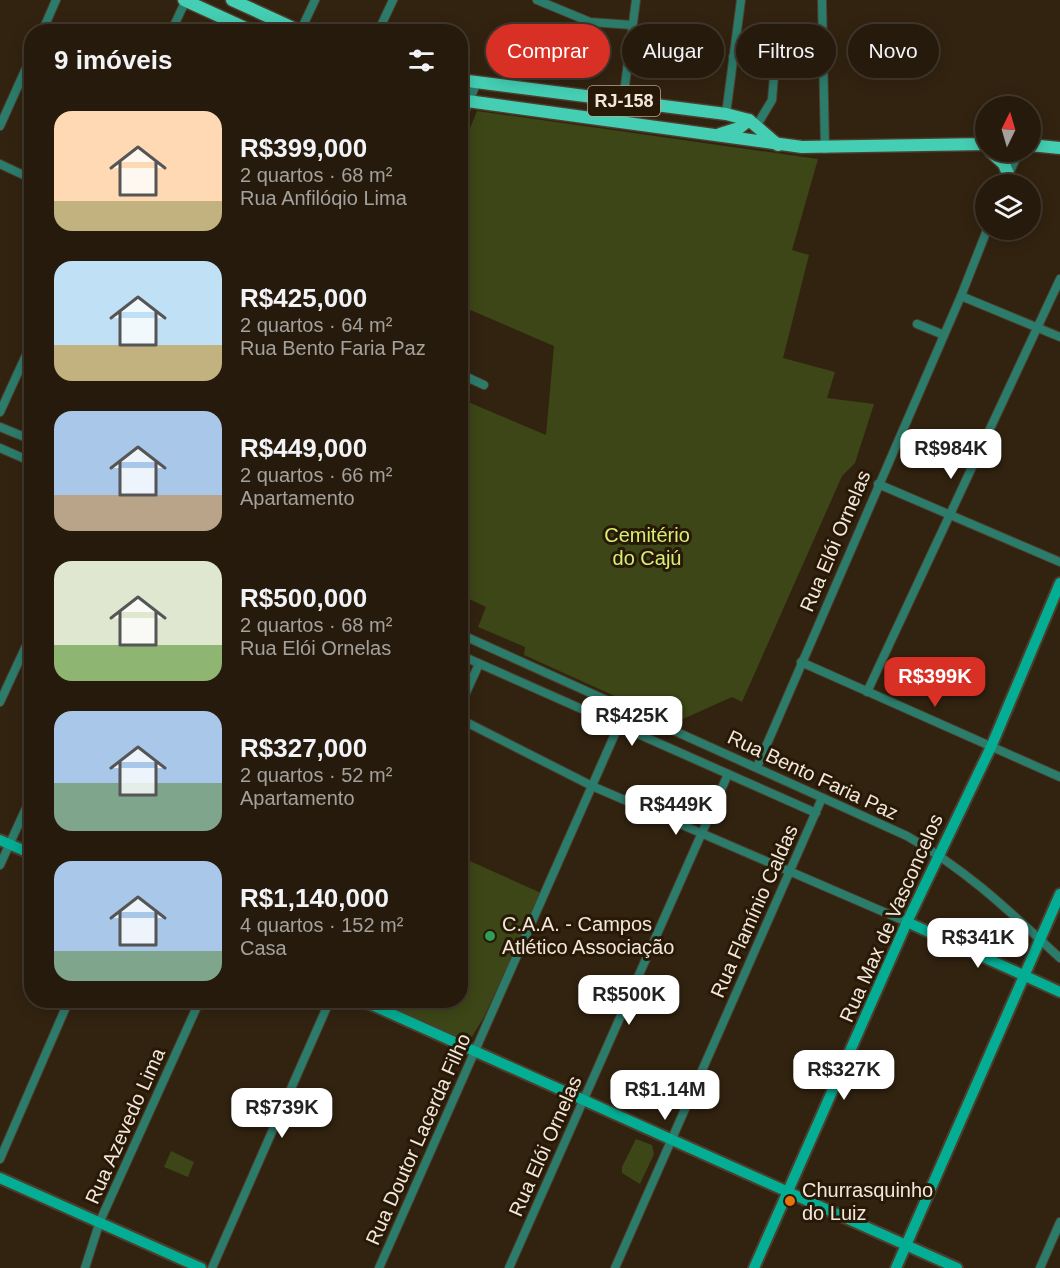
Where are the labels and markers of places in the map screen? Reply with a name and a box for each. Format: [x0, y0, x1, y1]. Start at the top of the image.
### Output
pin: R$984K [902, 429, 1000, 480]
pin: R$399K [886, 657, 984, 708]
pin: R$425K [583, 696, 681, 747]
pin: R$449K [627, 785, 725, 836]
place label: C.A.A. - Campos Atlético Associação [502, 913, 674, 958]
pin: R$341K [929, 918, 1027, 969]
marker: C.A.A. - Campos Atlético Associação [483, 929, 497, 943]
pin: R$500K [580, 975, 678, 1026]
pin: R$327K [795, 1050, 893, 1101]
pin: R$1.14M [610, 1070, 720, 1121]
pin: R$739K [233, 1088, 331, 1139]
place label: Churrasquinho do Luiz [802, 1179, 933, 1224]
marker: Churrasquinho do Luiz [783, 1194, 797, 1208]

